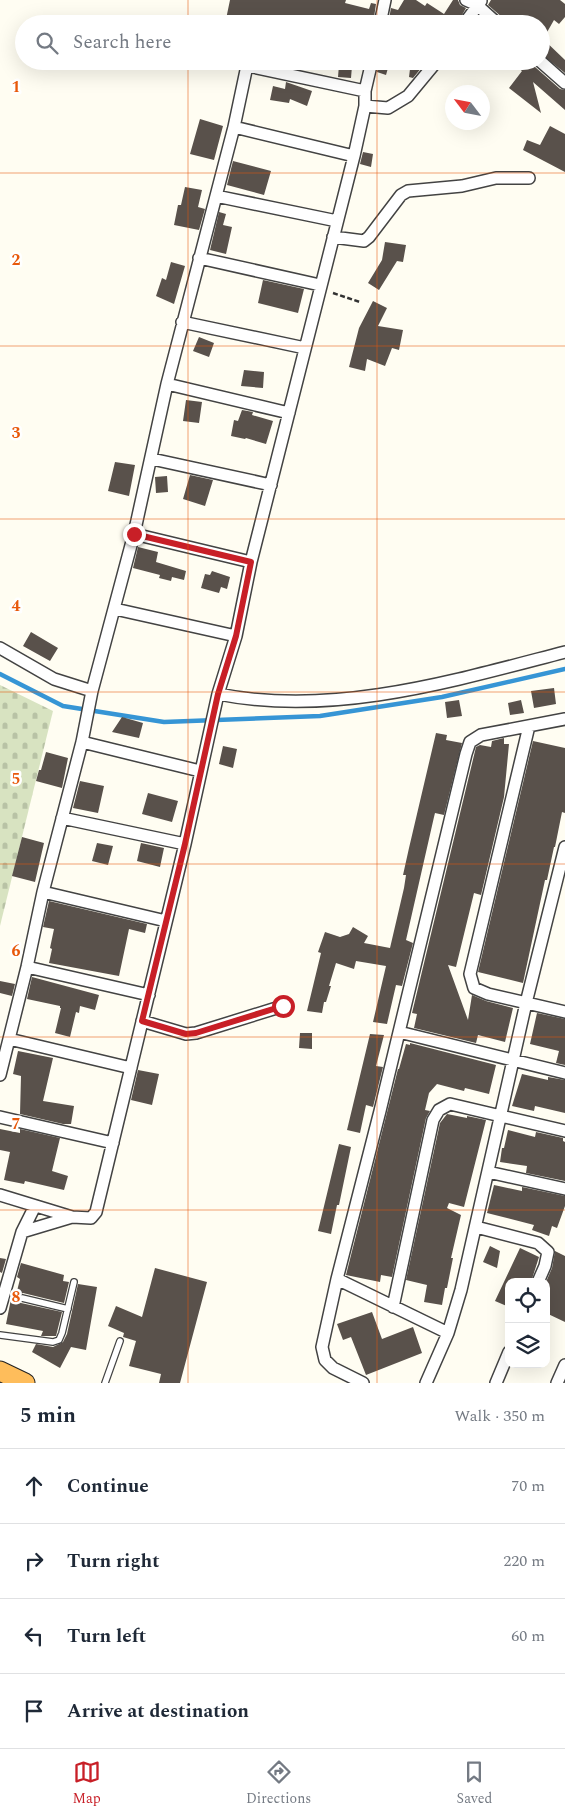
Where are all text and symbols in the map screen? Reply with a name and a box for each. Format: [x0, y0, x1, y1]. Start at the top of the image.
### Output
search box [15, 15, 550, 70]
text: Search here [73, 28, 172, 57]
icon: search [33, 29, 61, 57]
text: 1 [12, 75, 20, 99]
north arrow [445, 85, 490, 130]
text: 2 [12, 248, 21, 272]
text: 3 [12, 421, 21, 445]
route end [123, 523, 146, 546]
text: 4 [12, 594, 21, 618]
text: 5 [12, 767, 20, 791]
text: 6 [12, 939, 21, 963]
route start [272, 995, 295, 1018]
text: 7 [12, 1112, 21, 1136]
map controls [505, 1278, 550, 1368]
button: locate [505, 1278, 550, 1323]
text: 8 [12, 1285, 21, 1309]
button: layers [505, 1323, 550, 1368]
text: 5 min [20, 1400, 76, 1432]
text: Walk · 350 m [454, 1404, 545, 1428]
icon: ahead [20, 1472, 48, 1500]
text: Continue [67, 1472, 149, 1501]
text: 70 m [511, 1474, 545, 1498]
icon: right [20, 1547, 48, 1575]
text: Turn right [67, 1547, 160, 1576]
text: 220 m [503, 1549, 545, 1573]
icon: left [20, 1622, 48, 1650]
text: Turn left [67, 1622, 146, 1651]
text: 60 m [511, 1624, 545, 1648]
icon: arrive [20, 1697, 48, 1725]
text: Arrive at destination [67, 1697, 249, 1726]
tab: Map [73, 1758, 101, 1809]
tab: Directions [246, 1758, 311, 1809]
tab: Saved [457, 1758, 492, 1809]

